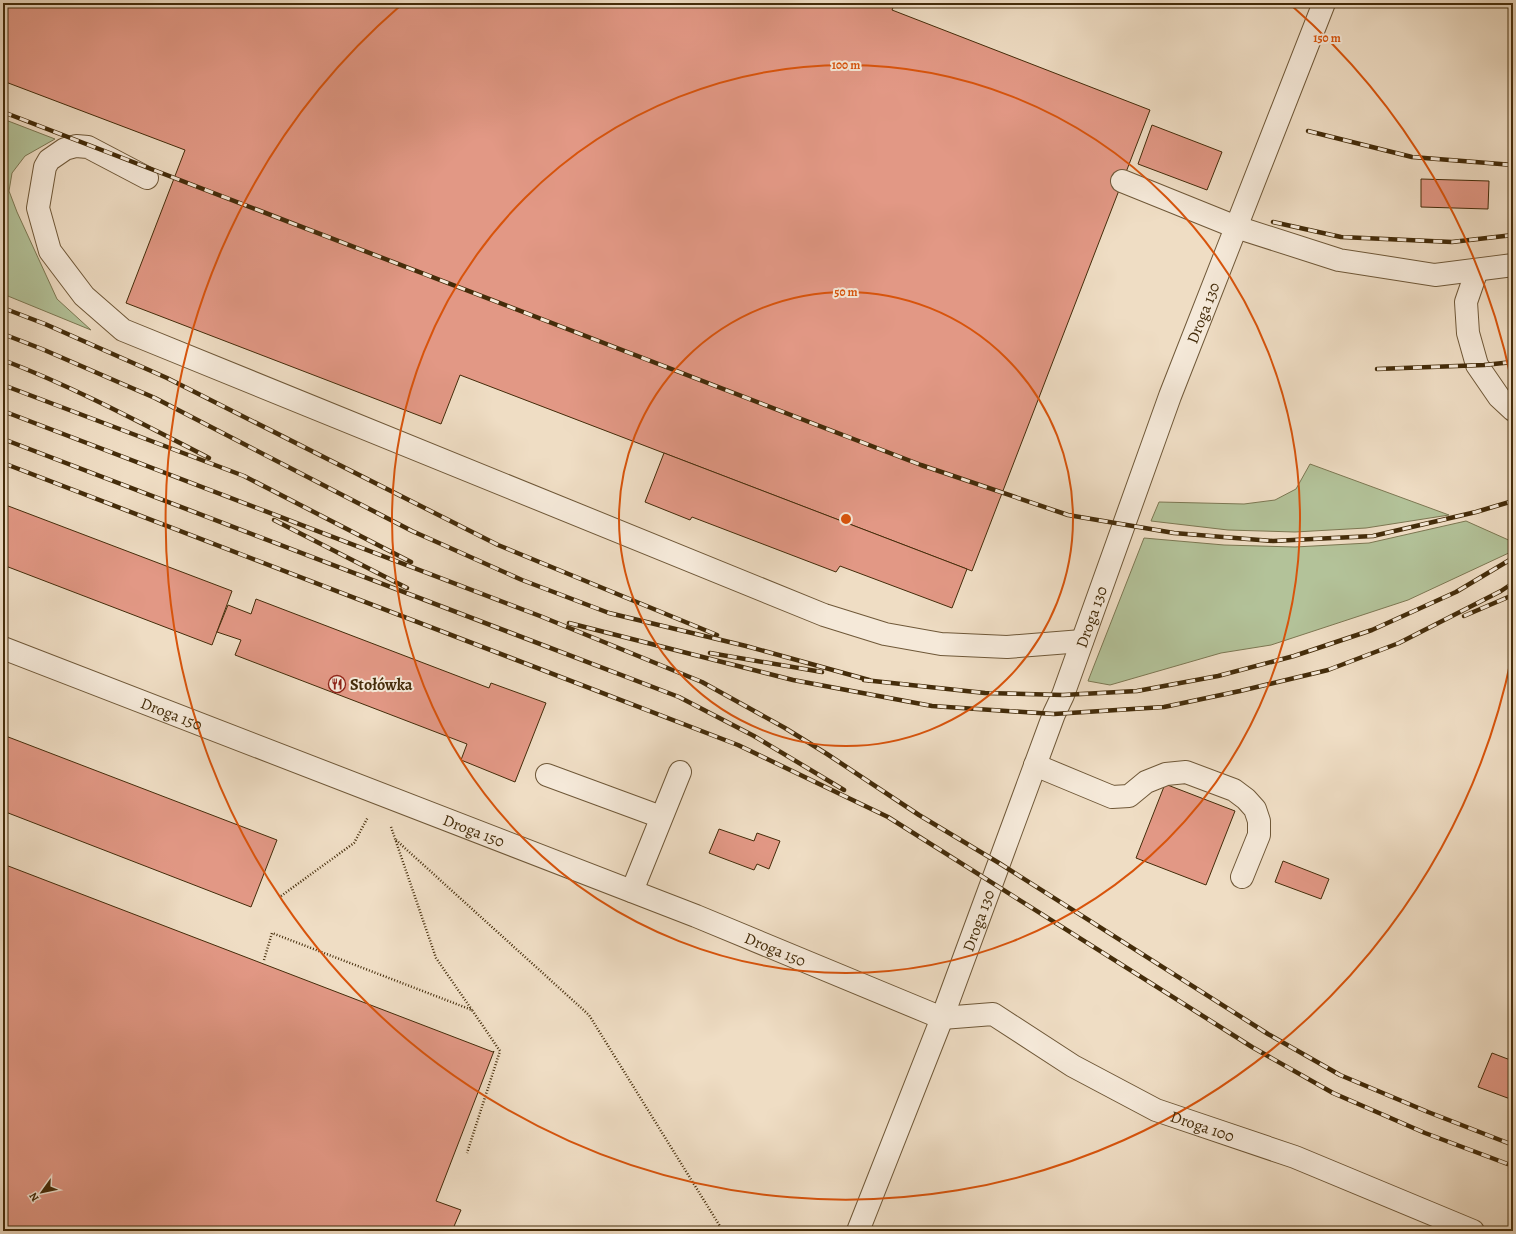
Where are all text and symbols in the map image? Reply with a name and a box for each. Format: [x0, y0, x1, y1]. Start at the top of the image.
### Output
text: 150 m [1313, 30, 1341, 46]
text: 100 m [832, 57, 860, 73]
street label: Droga 130 [1182, 279, 1226, 347]
text: 50 m [834, 284, 858, 300]
centre of rings [839, 512, 853, 526]
street label: Droga 130 [1071, 583, 1113, 651]
restaurant icon: Stołówka [327, 674, 347, 694]
place label: Stołówka [350, 674, 413, 696]
street label: Droga 150 [137, 692, 206, 736]
street label: Droga 150 [440, 809, 508, 853]
street label: Droga 130 [957, 887, 1000, 955]
street label: Droga 150 [741, 927, 809, 972]
street label: Droga 100 [1167, 1106, 1237, 1148]
north arrow [22, 1172, 62, 1212]
text: N [26, 1190, 43, 1205]

